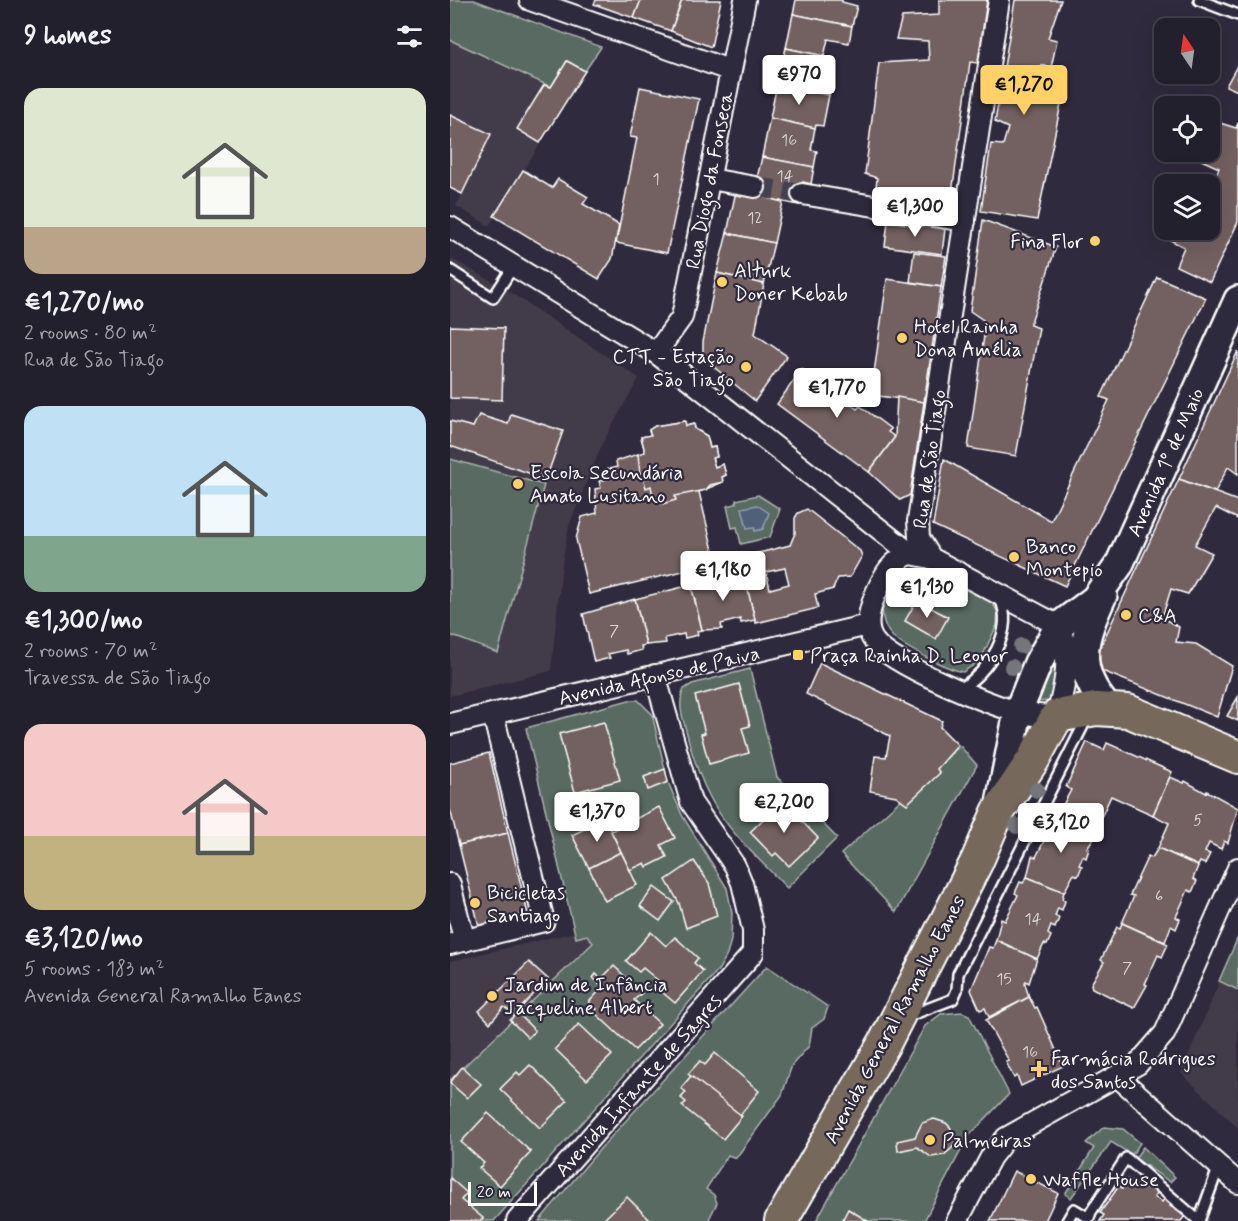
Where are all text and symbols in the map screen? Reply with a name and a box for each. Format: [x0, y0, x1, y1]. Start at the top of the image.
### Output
north arrow [1154, 18, 1220, 84]
map controls [1154, 18, 1220, 240]
text: 9 homes [24, 19, 112, 53]
icon: filters [393, 20, 426, 53]
pin: €970 [763, 55, 835, 106]
text: €970 [776, 61, 822, 88]
pin: €1,270 [975, 65, 1073, 116]
text: €1,270 [994, 71, 1054, 98]
street label: Rua Diogo da Fonseca [680, 88, 743, 272]
button: locate [1154, 96, 1220, 162]
icon: home [171, 127, 279, 235]
house number: 16 [781, 130, 797, 151]
house number: 14 [777, 166, 794, 187]
house number: 1 [652, 169, 660, 190]
button: layers [1154, 174, 1220, 240]
pin: €1,300 [866, 187, 964, 238]
text: €1,300 [886, 193, 944, 220]
house number: 12 [747, 208, 763, 229]
place label: Fina Flor [1010, 229, 1084, 256]
marker: Fina Flor [1088, 234, 1102, 248]
place label: Alturk Doner Kebab [734, 258, 848, 308]
marker: Alturk Doner Kebab [715, 275, 729, 289]
text: €1,270/mo [24, 286, 144, 320]
place label: Hotel Rainha Dona Amélia [914, 314, 1022, 364]
text: 2 rooms · 80 m² [24, 320, 157, 347]
marker: Hotel Rainha Dona Amélia [895, 331, 909, 345]
place label: CTT - Estação São Tiago [612, 344, 734, 396]
text: Rua de São Tiago [24, 347, 164, 374]
marker: CTT - Estação São Tiago [739, 360, 753, 374]
pin: €1,770 [788, 368, 886, 419]
text: €1,770 [808, 374, 866, 401]
street label: Avenida 1º de Maio [1121, 384, 1211, 541]
street label: Rua de São Tiago [907, 388, 956, 531]
icon: home [171, 445, 279, 553]
place label: Escola Secundária Amato Lusitano [530, 460, 683, 510]
marker: Escola Secundária Amato Lusitano [511, 477, 525, 491]
place label: Banco Montepio [1026, 534, 1103, 584]
marker: Banco Montepio [1007, 550, 1021, 564]
pin: €1,180 [674, 551, 772, 602]
text: €1,180 [695, 557, 751, 584]
pin: €1,130 [878, 568, 976, 619]
text: €1,130 [900, 574, 954, 601]
place label: C&A [1138, 603, 1177, 630]
text: €1,300/mo [24, 604, 143, 638]
marker: C&A [1119, 608, 1133, 622]
house number: 7 [609, 621, 619, 642]
text: 2 rooms · 70 m² [24, 638, 158, 665]
street label: Avenida Afonso de Paiva [556, 640, 763, 715]
place label: Praça Rainha D. Leonor [810, 643, 1008, 670]
marker: Praça Rainha D. Leonor [791, 648, 805, 662]
text: Travessa de São Tiago [24, 665, 211, 692]
icon: home [171, 763, 279, 871]
pin: €2,200 [735, 783, 833, 834]
text: €2,200 [753, 789, 815, 816]
pin: €1,370 [548, 792, 646, 843]
text: €1,370 [568, 798, 626, 825]
pin: €3,120 [1012, 803, 1110, 854]
text: €3,120 [1032, 809, 1090, 836]
house number: 5 [1193, 810, 1203, 831]
place label: Bicicletas Santiago [487, 880, 565, 930]
house number: 6 [1155, 886, 1163, 907]
street label: Avenida General Ramalho Eanes [818, 891, 972, 1149]
marker: Bicicletas Santiago [468, 896, 482, 910]
house number: 14 [1025, 909, 1042, 930]
text: €3,120/mo [24, 922, 143, 956]
text: 5 rooms · 183 m² [24, 956, 164, 983]
house number: 7 [1122, 958, 1132, 979]
house number: 15 [996, 969, 1012, 990]
place label: Jardim de Infância Jacqueline Albert [504, 972, 668, 1022]
text: Avenida General Ramalho Eanes [24, 983, 302, 1010]
marker: Jardim de Infância Jacqueline Albert [485, 989, 499, 1003]
street label: Avenida Infante de Sagres [550, 989, 729, 1183]
house number: 16 [1022, 1042, 1038, 1063]
place label: Farmácia Rodrigues dos Santos [1051, 1046, 1216, 1096]
marker: Farmácia Rodrigues dos Santos [1032, 1062, 1046, 1076]
place label: Palmeiras [942, 1128, 1032, 1155]
marker: Palmeiras [923, 1133, 937, 1147]
place label: Waffle House [1043, 1167, 1159, 1194]
marker: Waffle House [1024, 1172, 1038, 1186]
scale bar [468, 1179, 537, 1206]
text: 20 m [477, 1182, 511, 1203]

